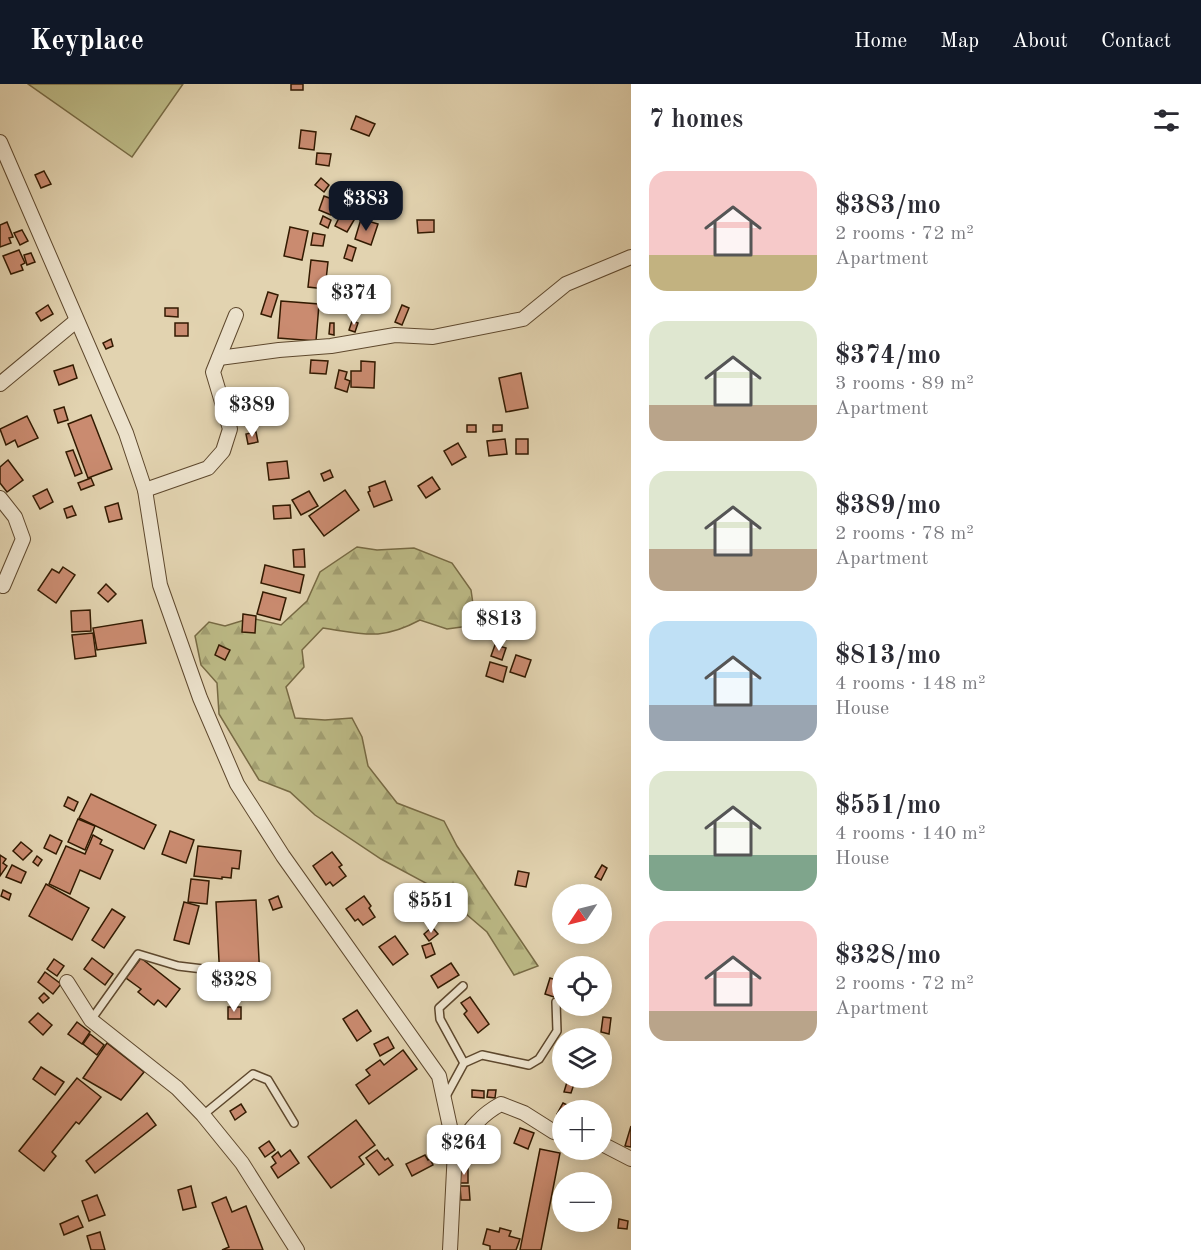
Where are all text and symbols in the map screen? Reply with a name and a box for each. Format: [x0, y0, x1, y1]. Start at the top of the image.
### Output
text: Keyplace [30, 28, 144, 56]
text: Home [854, 31, 907, 52]
text: Map [940, 31, 979, 52]
text: About [1012, 31, 1068, 52]
text: Contact [1101, 31, 1171, 52]
icon: filters [1150, 104, 1183, 137]
text: 7 homes [649, 107, 743, 133]
pin: $383 [330, 181, 402, 232]
text: $383 [343, 190, 389, 210]
text: $383/mo [835, 193, 941, 219]
icon: home [697, 195, 769, 267]
text: 2 rooms · 72 m² [835, 224, 974, 244]
text: Apartment [835, 249, 929, 269]
pin: $374 [318, 275, 390, 326]
text: $374 [331, 284, 377, 304]
text: $374/mo [835, 343, 941, 369]
icon: home [697, 345, 769, 417]
text: 3 rooms · 89 m² [835, 374, 974, 394]
pin: $389 [216, 387, 288, 438]
text: $389 [229, 396, 275, 416]
text: Apartment [835, 399, 929, 419]
text: $389/mo [835, 493, 941, 519]
icon: home [697, 495, 769, 567]
text: 2 rooms · 78 m² [835, 524, 974, 544]
text: Apartment [835, 549, 929, 569]
pin: $813 [463, 601, 535, 652]
text: $813 [476, 610, 522, 630]
text: $813/mo [835, 643, 941, 669]
icon: home [697, 645, 769, 717]
text: 4 rooms · 148 m² [835, 674, 985, 694]
text: House [835, 699, 889, 719]
text: $551/mo [835, 793, 941, 819]
icon: home [697, 795, 769, 867]
text: 4 rooms · 140 m² [835, 824, 985, 844]
text: House [835, 849, 889, 869]
pin: $551 [395, 883, 467, 934]
north arrow [552, 884, 612, 944]
map controls [552, 884, 612, 1232]
text: $551 [408, 892, 454, 912]
text: $328/mo [835, 943, 941, 969]
icon: home [697, 945, 769, 1017]
button: locate [552, 956, 612, 1016]
pin: $328 [198, 962, 270, 1013]
text: $328 [211, 971, 257, 991]
text: 2 rooms · 72 m² [835, 974, 974, 994]
text: Apartment [835, 999, 929, 1019]
button: layers [552, 1028, 612, 1088]
button: + [552, 1100, 612, 1160]
pin: $264 [428, 1125, 500, 1176]
text: $264 [441, 1134, 487, 1154]
button: − [552, 1172, 612, 1232]

